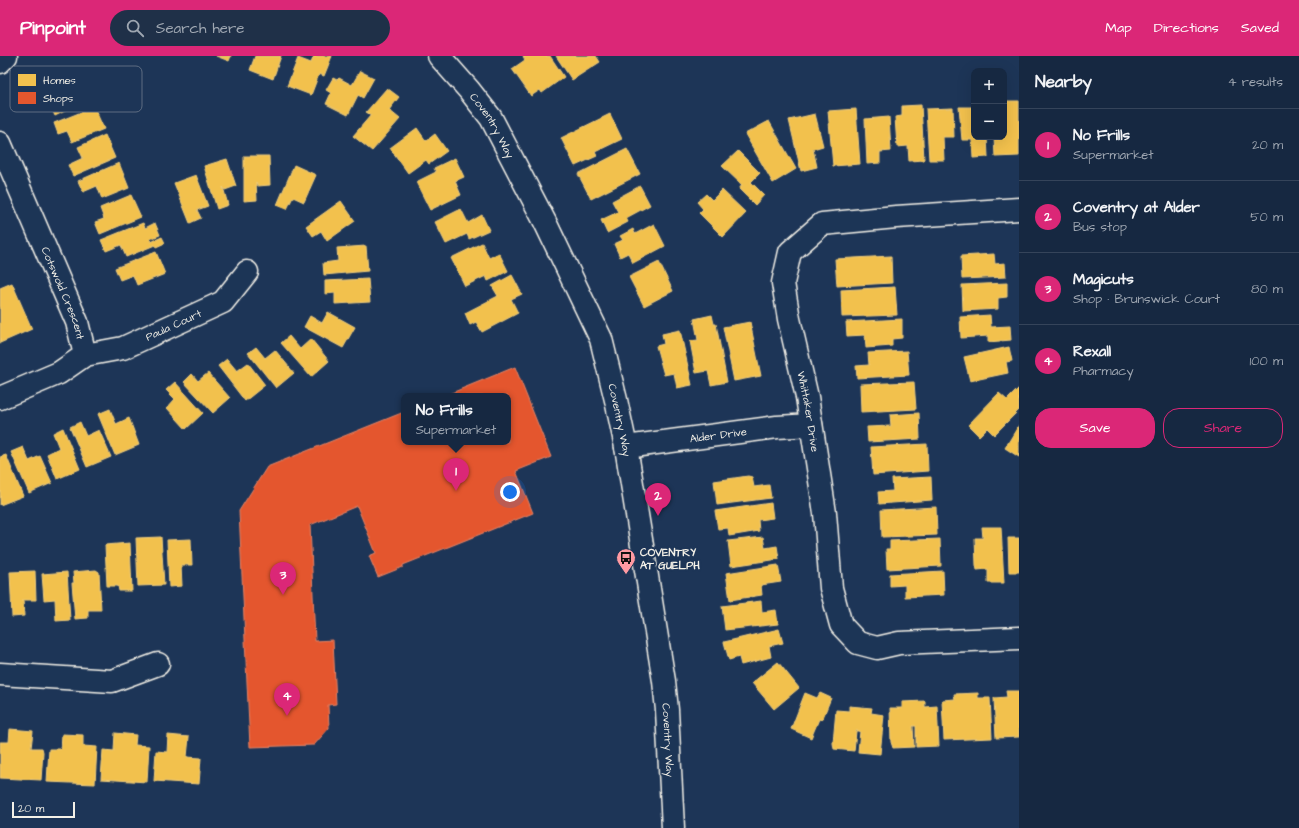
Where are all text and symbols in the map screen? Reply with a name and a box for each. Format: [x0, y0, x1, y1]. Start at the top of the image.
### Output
search box [110, 10, 390, 46]
text: Pinpoint [20, 15, 86, 42]
icon: search [124, 17, 146, 39]
text: Search here [156, 18, 244, 39]
text: Map [1105, 18, 1132, 38]
text: Directions [1154, 18, 1219, 38]
text: Saved [1241, 18, 1279, 38]
legend [10, 66, 142, 112]
map controls [971, 68, 1007, 140]
button: + [971, 68, 1007, 104]
text: Nearby [1035, 70, 1092, 94]
text: Homes [43, 73, 76, 88]
text: 4 results [1228, 73, 1283, 91]
street label: Coventry Way [467, 90, 518, 161]
text: Shops [43, 91, 74, 106]
button: − [971, 104, 1007, 140]
text: No Frills [1073, 125, 1130, 146]
text: 1 [1047, 136, 1049, 154]
text: 20 m [1252, 136, 1283, 154]
text: Supermarket [1073, 146, 1154, 164]
text: Coventry at Alder [1073, 197, 1200, 218]
text: 2 [1044, 208, 1052, 226]
text: 50 m [1250, 208, 1283, 226]
text: Bus stop [1073, 218, 1127, 236]
street label: Cotswold Crescent [38, 244, 89, 341]
text: Magicuts [1073, 269, 1134, 290]
text: 3 [1045, 280, 1051, 298]
text: 80 m [1251, 280, 1283, 298]
text: Shop · Brunswick Court [1073, 290, 1220, 308]
street label: Paula Court [143, 305, 204, 344]
text: Rexall [1073, 341, 1111, 362]
text: 4 [1044, 352, 1052, 370]
text: 100 m [1250, 352, 1283, 370]
text: Pharmacy [1073, 362, 1134, 380]
street label: Whittaker Drive [794, 370, 823, 453]
street label: Coventry Way [605, 382, 635, 458]
popup [401, 393, 511, 445]
text: No Frills [416, 400, 473, 421]
button: Save [1035, 408, 1155, 448]
button: Share [1163, 408, 1283, 448]
text: Supermarket [416, 421, 496, 439]
street label: Alder Drive [689, 424, 748, 446]
pin: 1 [443, 458, 469, 491]
your location [500, 482, 520, 502]
pin: 2 [645, 483, 671, 516]
place label: COVENTRY AT GUELPH [640, 545, 700, 573]
bus stop icon: COVENTRY AT GUELPH [615, 547, 637, 575]
pin: 3 [270, 562, 296, 595]
pin: 4 [274, 683, 300, 716]
street label: Coventry Way [659, 702, 678, 777]
scale bar [12, 800, 75, 819]
text: 20 m [18, 801, 44, 816]

